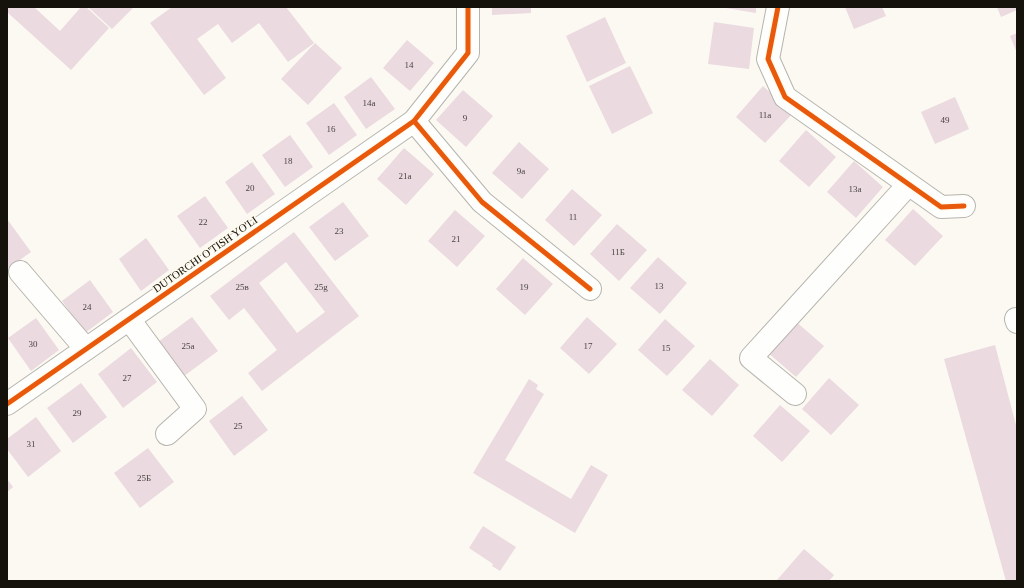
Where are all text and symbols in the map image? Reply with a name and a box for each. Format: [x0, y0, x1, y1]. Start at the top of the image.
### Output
house number: 14 [405, 60, 414, 70]
house number: 14а [363, 98, 376, 108]
house number: 11a [759, 110, 771, 120]
house number: 9 [463, 113, 468, 123]
house number: 49 [941, 115, 950, 125]
house number: 16 [327, 124, 336, 134]
house number: 18 [284, 156, 293, 166]
house number: 9a [517, 166, 525, 176]
house number: 21a [399, 171, 412, 181]
house number: 20 [246, 183, 255, 193]
house number: 13a [849, 184, 862, 194]
house number: 11 [569, 212, 577, 222]
street label: DUTORCHI O'TISH YO'LI [151, 213, 260, 295]
house number: 22 [199, 217, 208, 227]
house number: 23 [335, 226, 344, 236]
house number: 21 [452, 234, 461, 244]
house number: 11Б [611, 247, 625, 257]
house number: 13 [655, 281, 664, 291]
house number: 25в [235, 282, 249, 292]
house number: 25g [314, 282, 328, 292]
house number: 19 [520, 282, 529, 292]
house number: 24 [83, 302, 92, 312]
house number: 30 [29, 339, 38, 349]
house number: 25a [182, 341, 195, 351]
house number: 17 [584, 341, 593, 351]
house number: 15 [662, 343, 671, 353]
house number: 27 [123, 373, 132, 383]
house number: 29 [73, 408, 82, 418]
house number: 25 [234, 421, 243, 431]
house number: 31 [27, 439, 36, 449]
house number: 25Б [137, 473, 151, 483]

